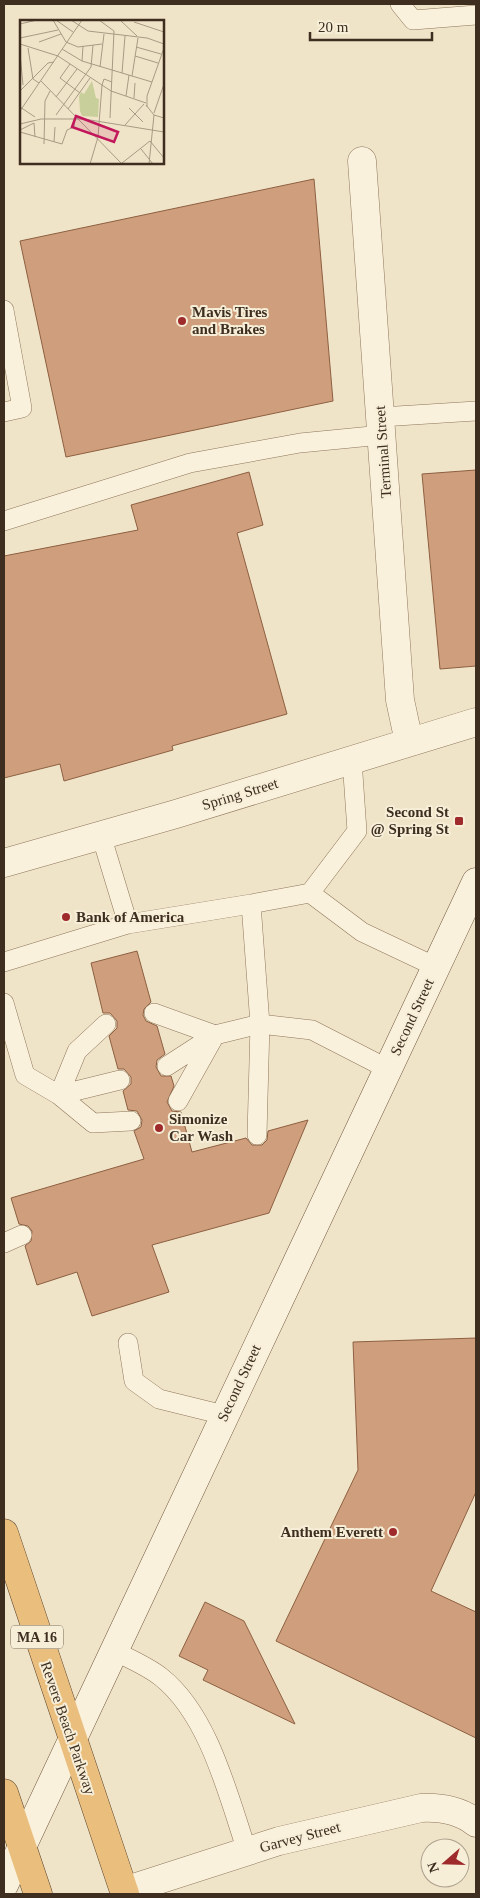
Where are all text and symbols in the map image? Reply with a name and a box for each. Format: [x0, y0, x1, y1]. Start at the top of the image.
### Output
scale bar [310, 10, 432, 42]
text: 20 m [318, 19, 349, 35]
inset map [20, 20, 164, 164]
place label: Mavis Tires and Brakes [192, 304, 268, 337]
marker: Mavis Tires and Brakes [176, 315, 188, 327]
street label: Terminal Street [372, 404, 394, 499]
street label: Spring Street [200, 775, 281, 813]
place label: Second St @ Spring St [371, 804, 449, 837]
marker: Second St @ Spring St [453, 815, 465, 827]
place label: Bank of America [76, 909, 185, 925]
marker: Bank of America [60, 911, 72, 923]
street label: Second Street [387, 975, 437, 1058]
place label: Simonize Car Wash [169, 1111, 234, 1144]
marker: Simonize Car Wash [153, 1122, 165, 1134]
street label: Second Street [214, 1341, 264, 1424]
place label: Anthem Everett [280, 1524, 383, 1540]
marker: Anthem Everett [387, 1526, 399, 1538]
road number: MA 16 [11, 1625, 63, 1648]
street label: Revere Beach Parkway [38, 1659, 99, 1797]
street label: Garvey Street [258, 1818, 343, 1855]
north arrow [420, 1838, 470, 1888]
text: N [424, 1860, 442, 1875]

